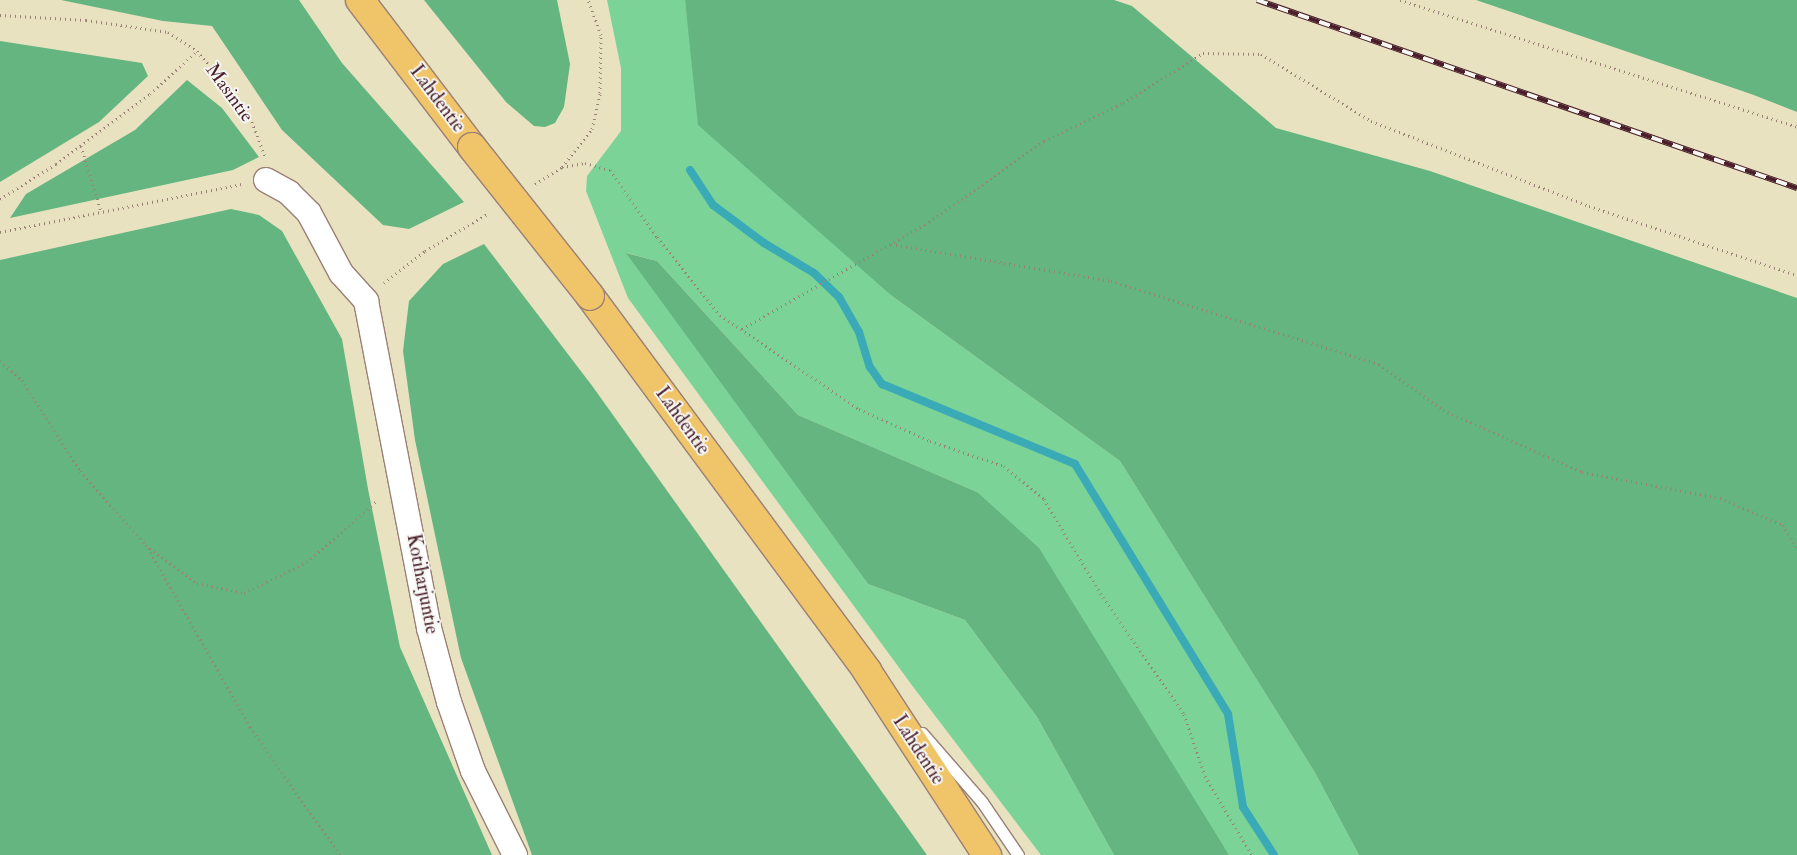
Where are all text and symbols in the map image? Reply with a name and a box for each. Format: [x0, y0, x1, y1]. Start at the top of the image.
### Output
street label: Masintie [200, 59, 258, 127]
street label: Lahdentie [405, 61, 469, 137]
street label: Lahdentie [650, 383, 714, 459]
street label: Kotiharjuntie [401, 532, 443, 636]
street label: Lahdentie [887, 711, 949, 789]

